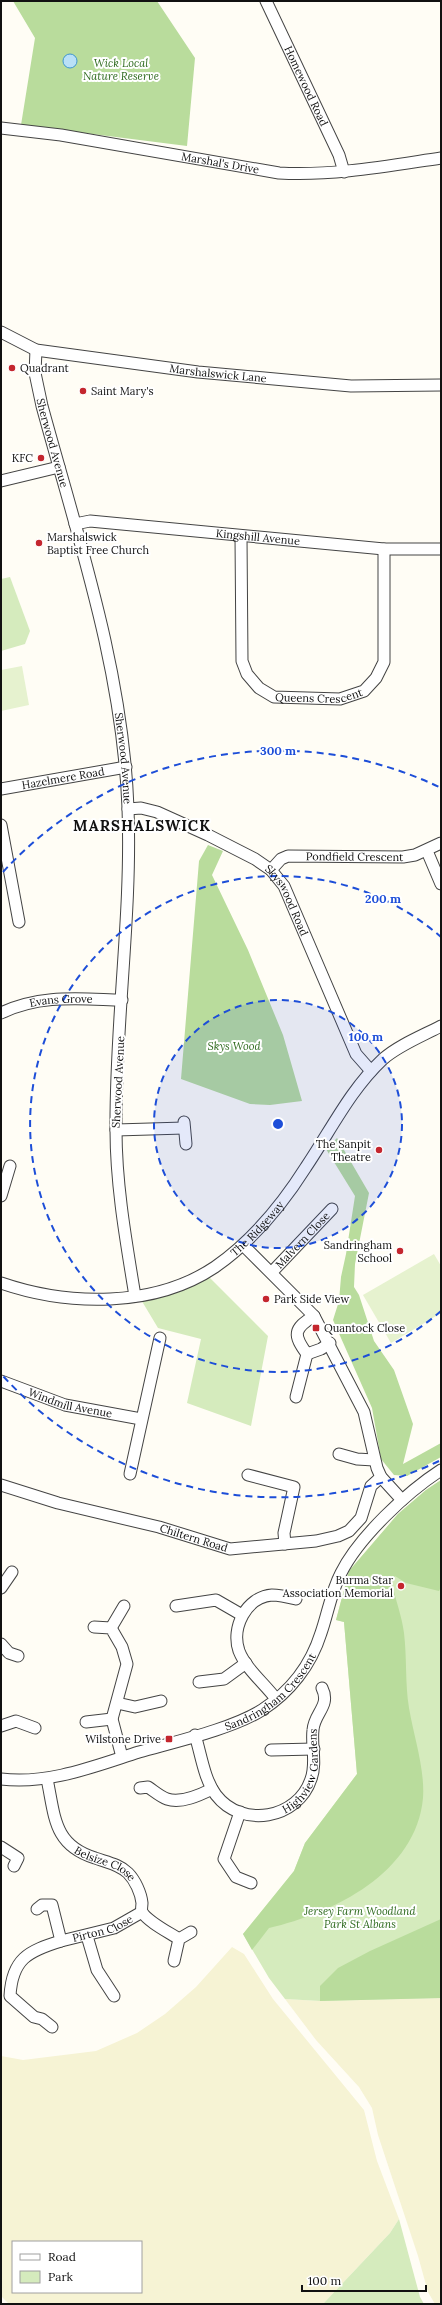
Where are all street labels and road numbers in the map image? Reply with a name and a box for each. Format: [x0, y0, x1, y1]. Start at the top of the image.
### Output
street label: Homewood Road [281, 44, 331, 129]
street label: Marshal's Drive [180, 149, 260, 176]
street label: Marshalswick Lane [169, 361, 267, 385]
street label: Sherwood Avenue [34, 397, 72, 489]
street label: Kingshill Avenue [215, 526, 301, 548]
street label: Queens Crescent [275, 685, 365, 706]
street label: Sherwood Avenue [112, 712, 135, 804]
street label: Hazelmere Road [21, 764, 106, 792]
street label: Pondfield Crescent [306, 849, 404, 864]
street label: Skyswood Road [262, 861, 312, 938]
street label: Evans Grove [28, 992, 93, 1010]
street label: Sherwood Avenue [109, 1036, 127, 1128]
street label: The Ridgeway [228, 1198, 287, 1259]
street label: Malvern Close [272, 1209, 333, 1271]
street label: Windmill Avenue [26, 1385, 113, 1421]
street label: Chiltern Road [158, 1521, 230, 1555]
street label: Sandringham Crescent [223, 1650, 319, 1734]
street label: Highview Gardens [280, 1728, 321, 1816]
street label: Belsize Close [72, 1843, 139, 1884]
street label: Pirton Close [71, 1912, 135, 1945]

